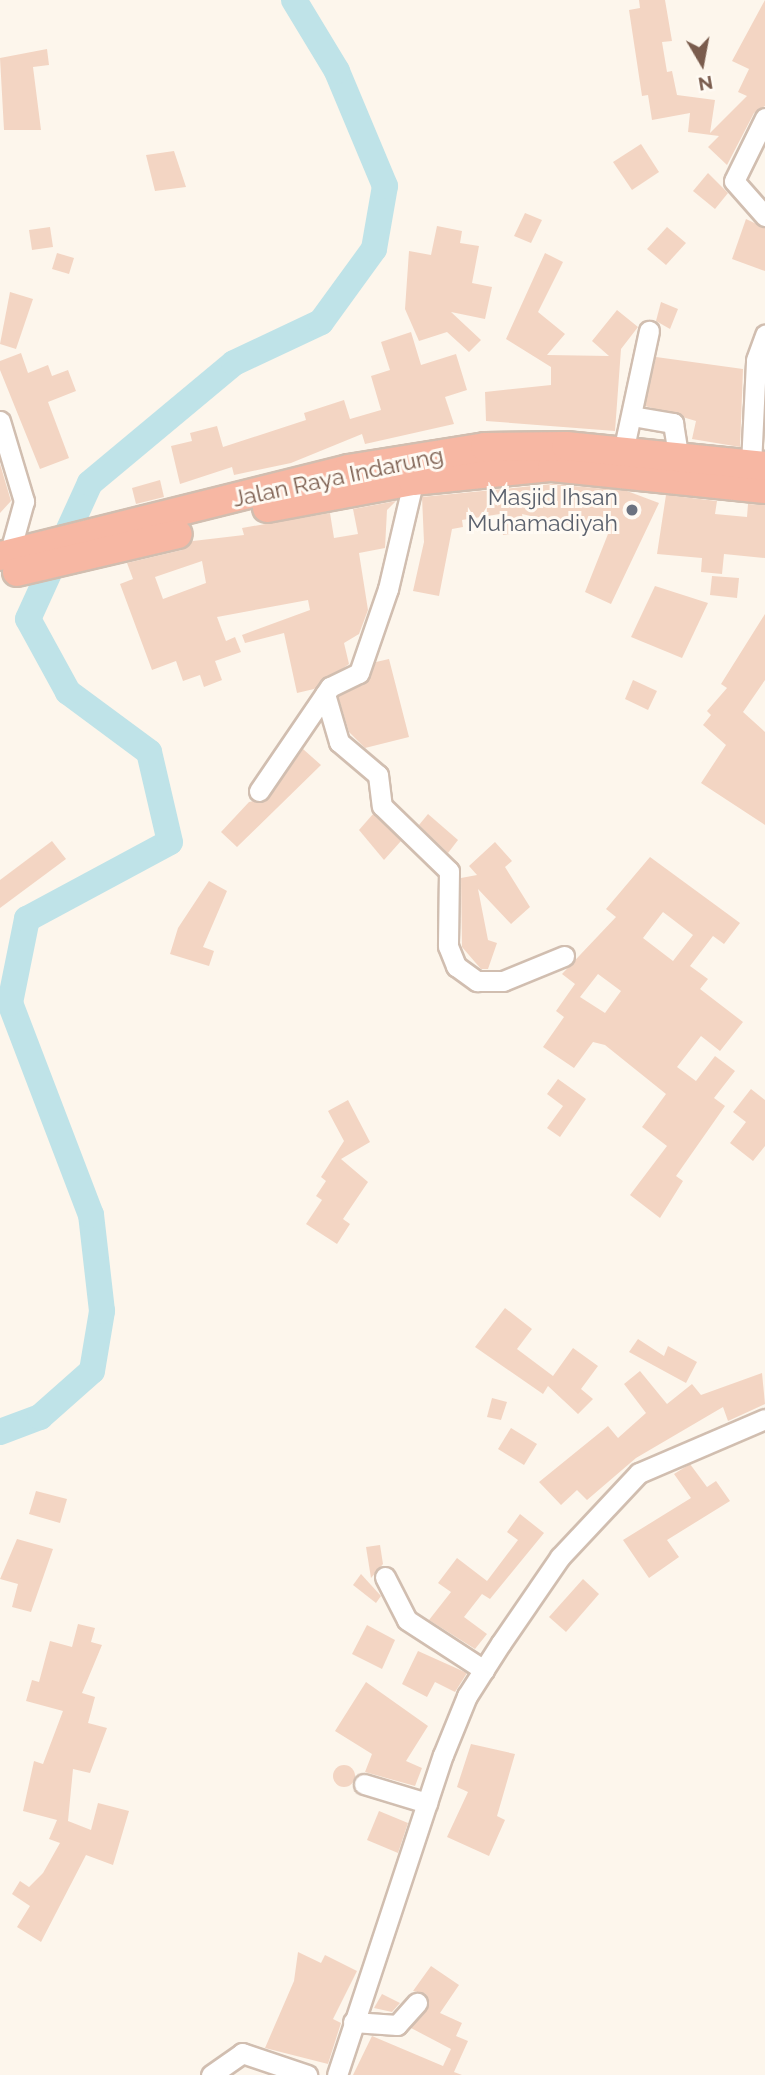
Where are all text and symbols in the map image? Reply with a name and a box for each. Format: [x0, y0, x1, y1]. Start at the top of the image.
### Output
north arrow [667, 28, 737, 98]
text: N [697, 72, 715, 96]
street label: Jalan Raya Indarung [230, 441, 446, 513]
place label: Masjid Ihsan Muhamadiyah [467, 483, 618, 537]
marker: Masjid Ihsan Muhamadiyah [624, 502, 640, 518]

